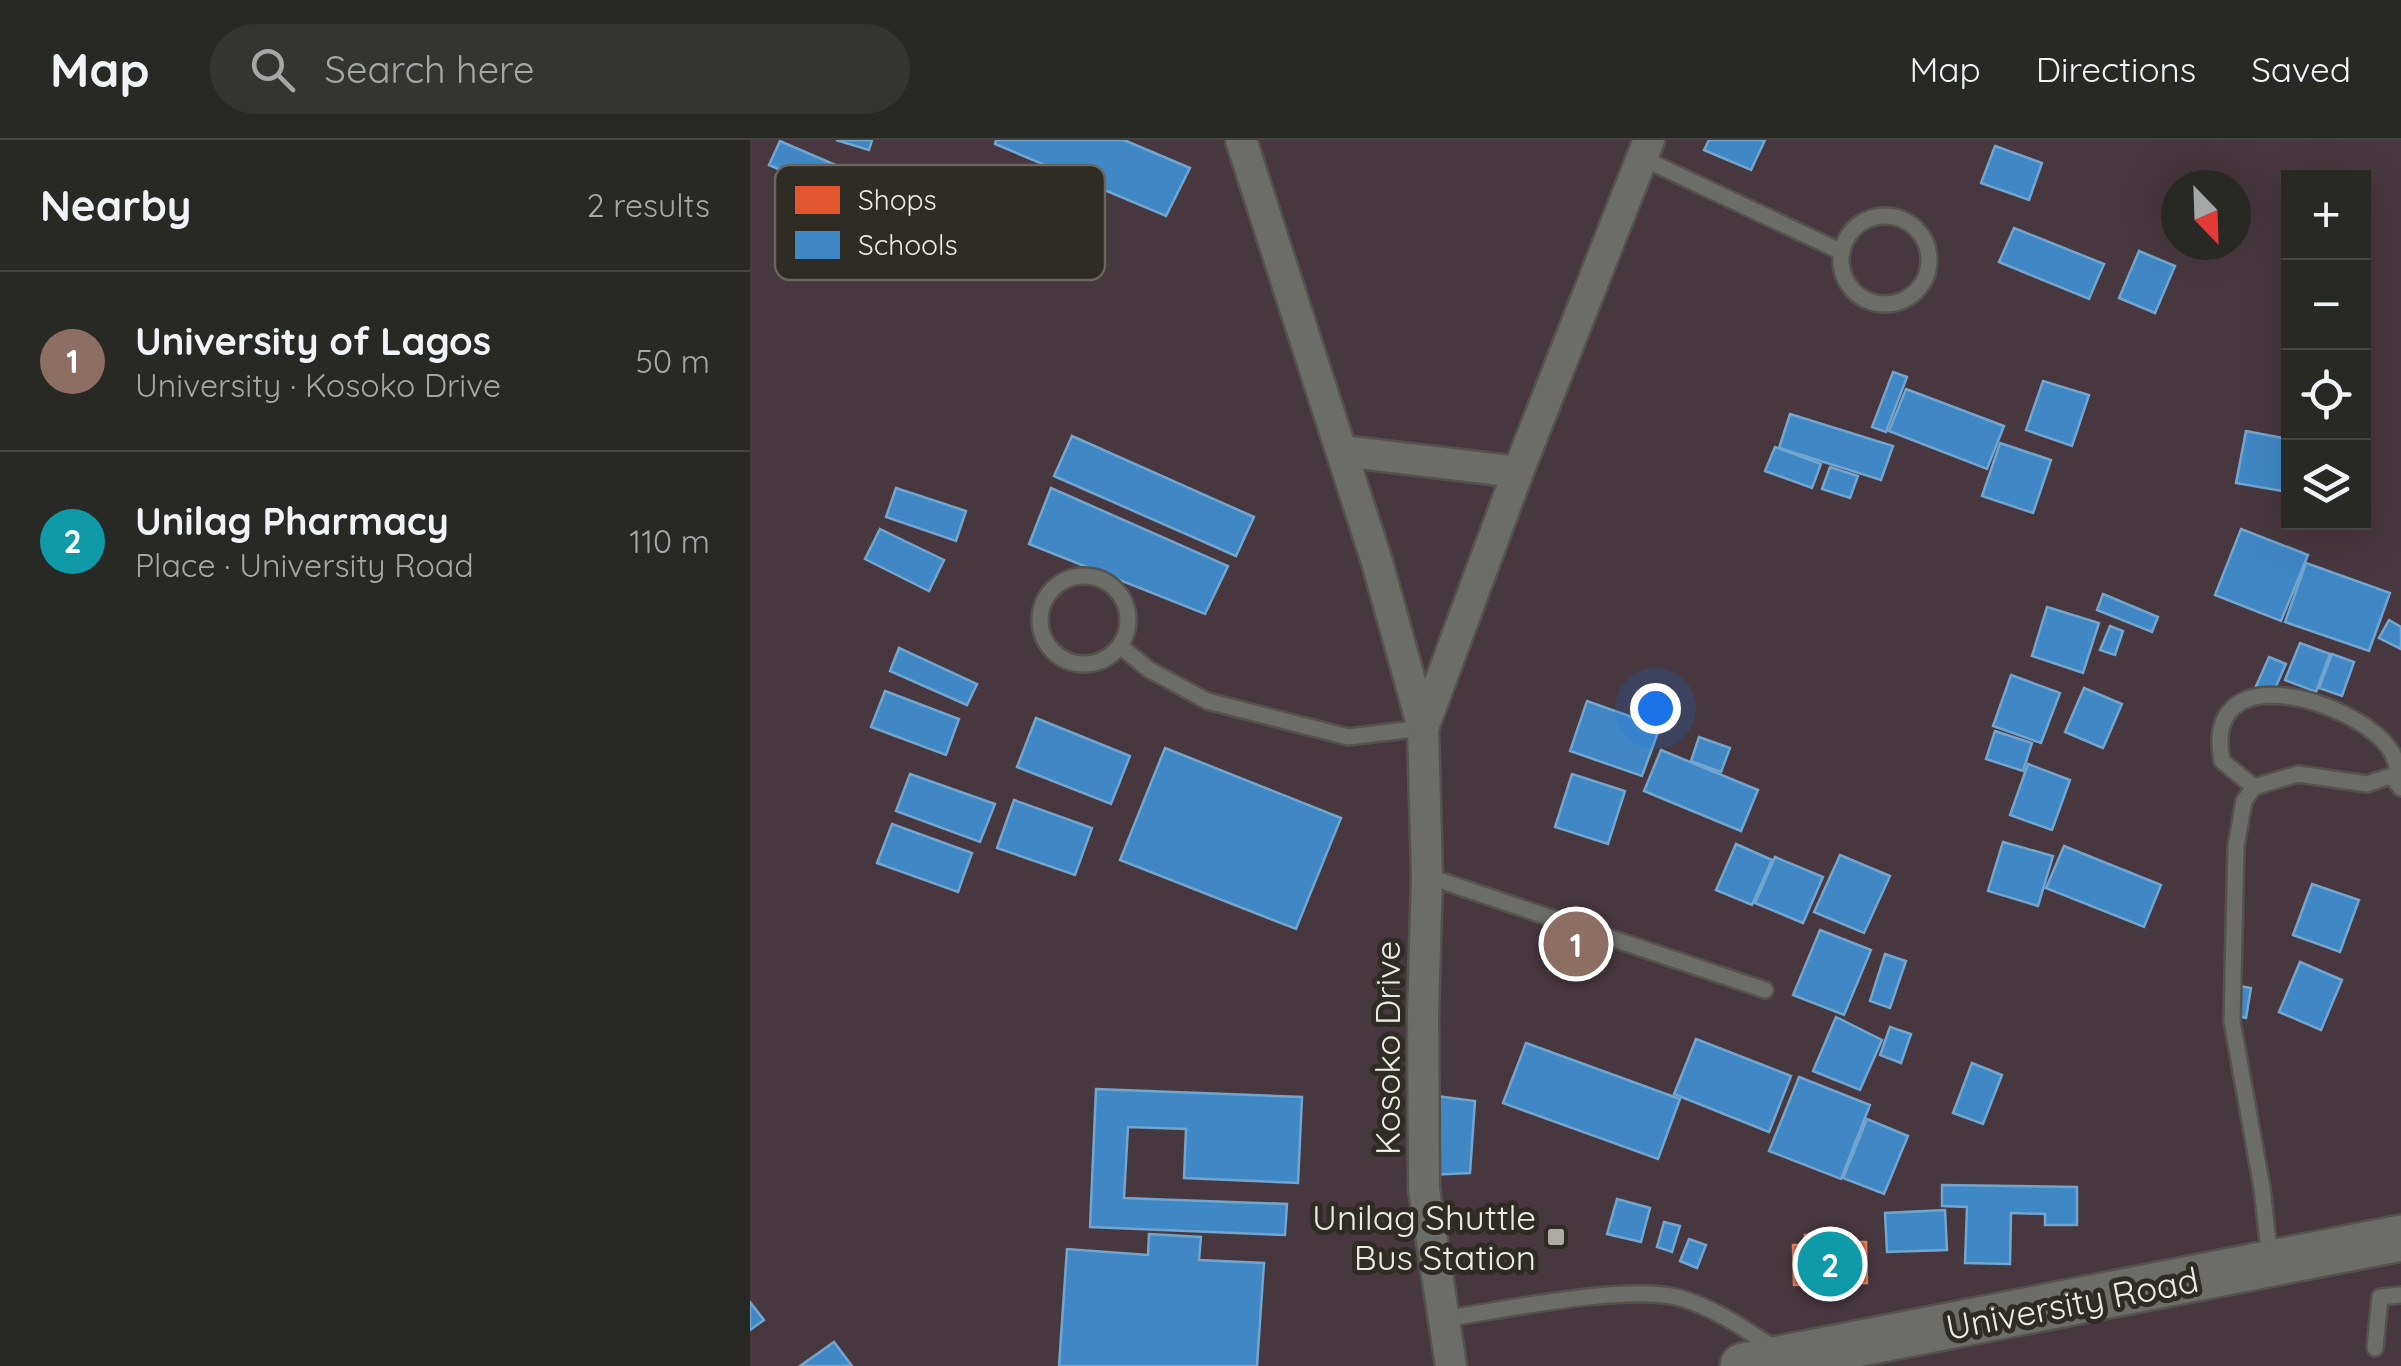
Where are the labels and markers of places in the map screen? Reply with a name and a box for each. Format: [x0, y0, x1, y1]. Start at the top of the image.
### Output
pin: 1 [1544, 906, 1608, 982]
place label: Unilag Shuttle Bus Station [1312, 1195, 1536, 1279]
marker: Unilag Shuttle Bus Station [1545, 1226, 1567, 1248]
pin: 2 [1798, 1226, 1862, 1302]

